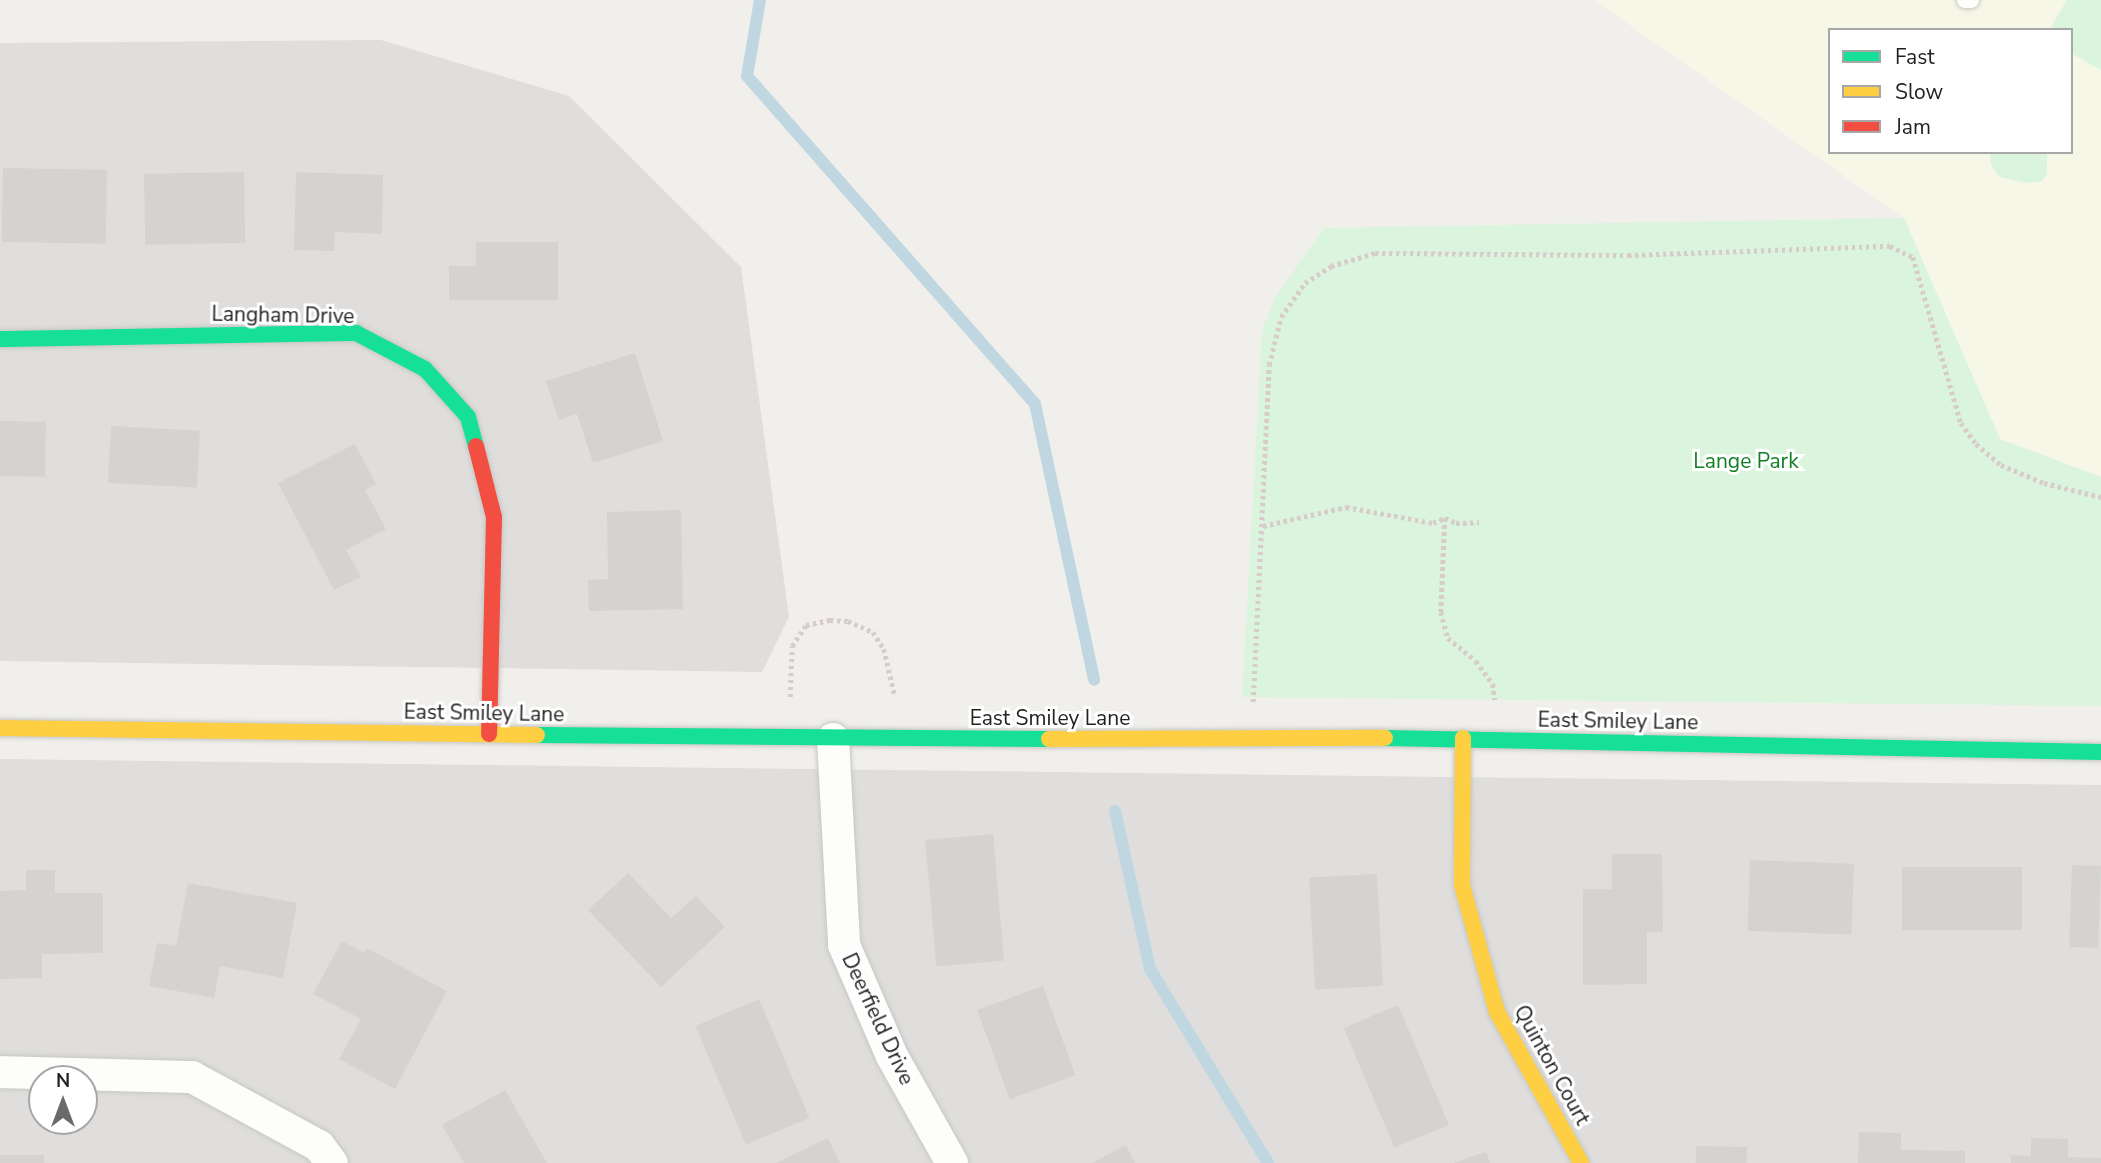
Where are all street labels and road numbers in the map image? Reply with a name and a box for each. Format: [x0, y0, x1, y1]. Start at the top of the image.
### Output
street label: Langham Drive [211, 301, 355, 329]
street label: East Smiley Lane [403, 699, 565, 727]
street label: East Smiley Lane [970, 705, 1130, 731]
street label: East Smiley Lane [1537, 707, 1699, 735]
street label: Deerfield Drive [836, 949, 920, 1089]
street label: Quinton Court [1509, 1001, 1595, 1129]

